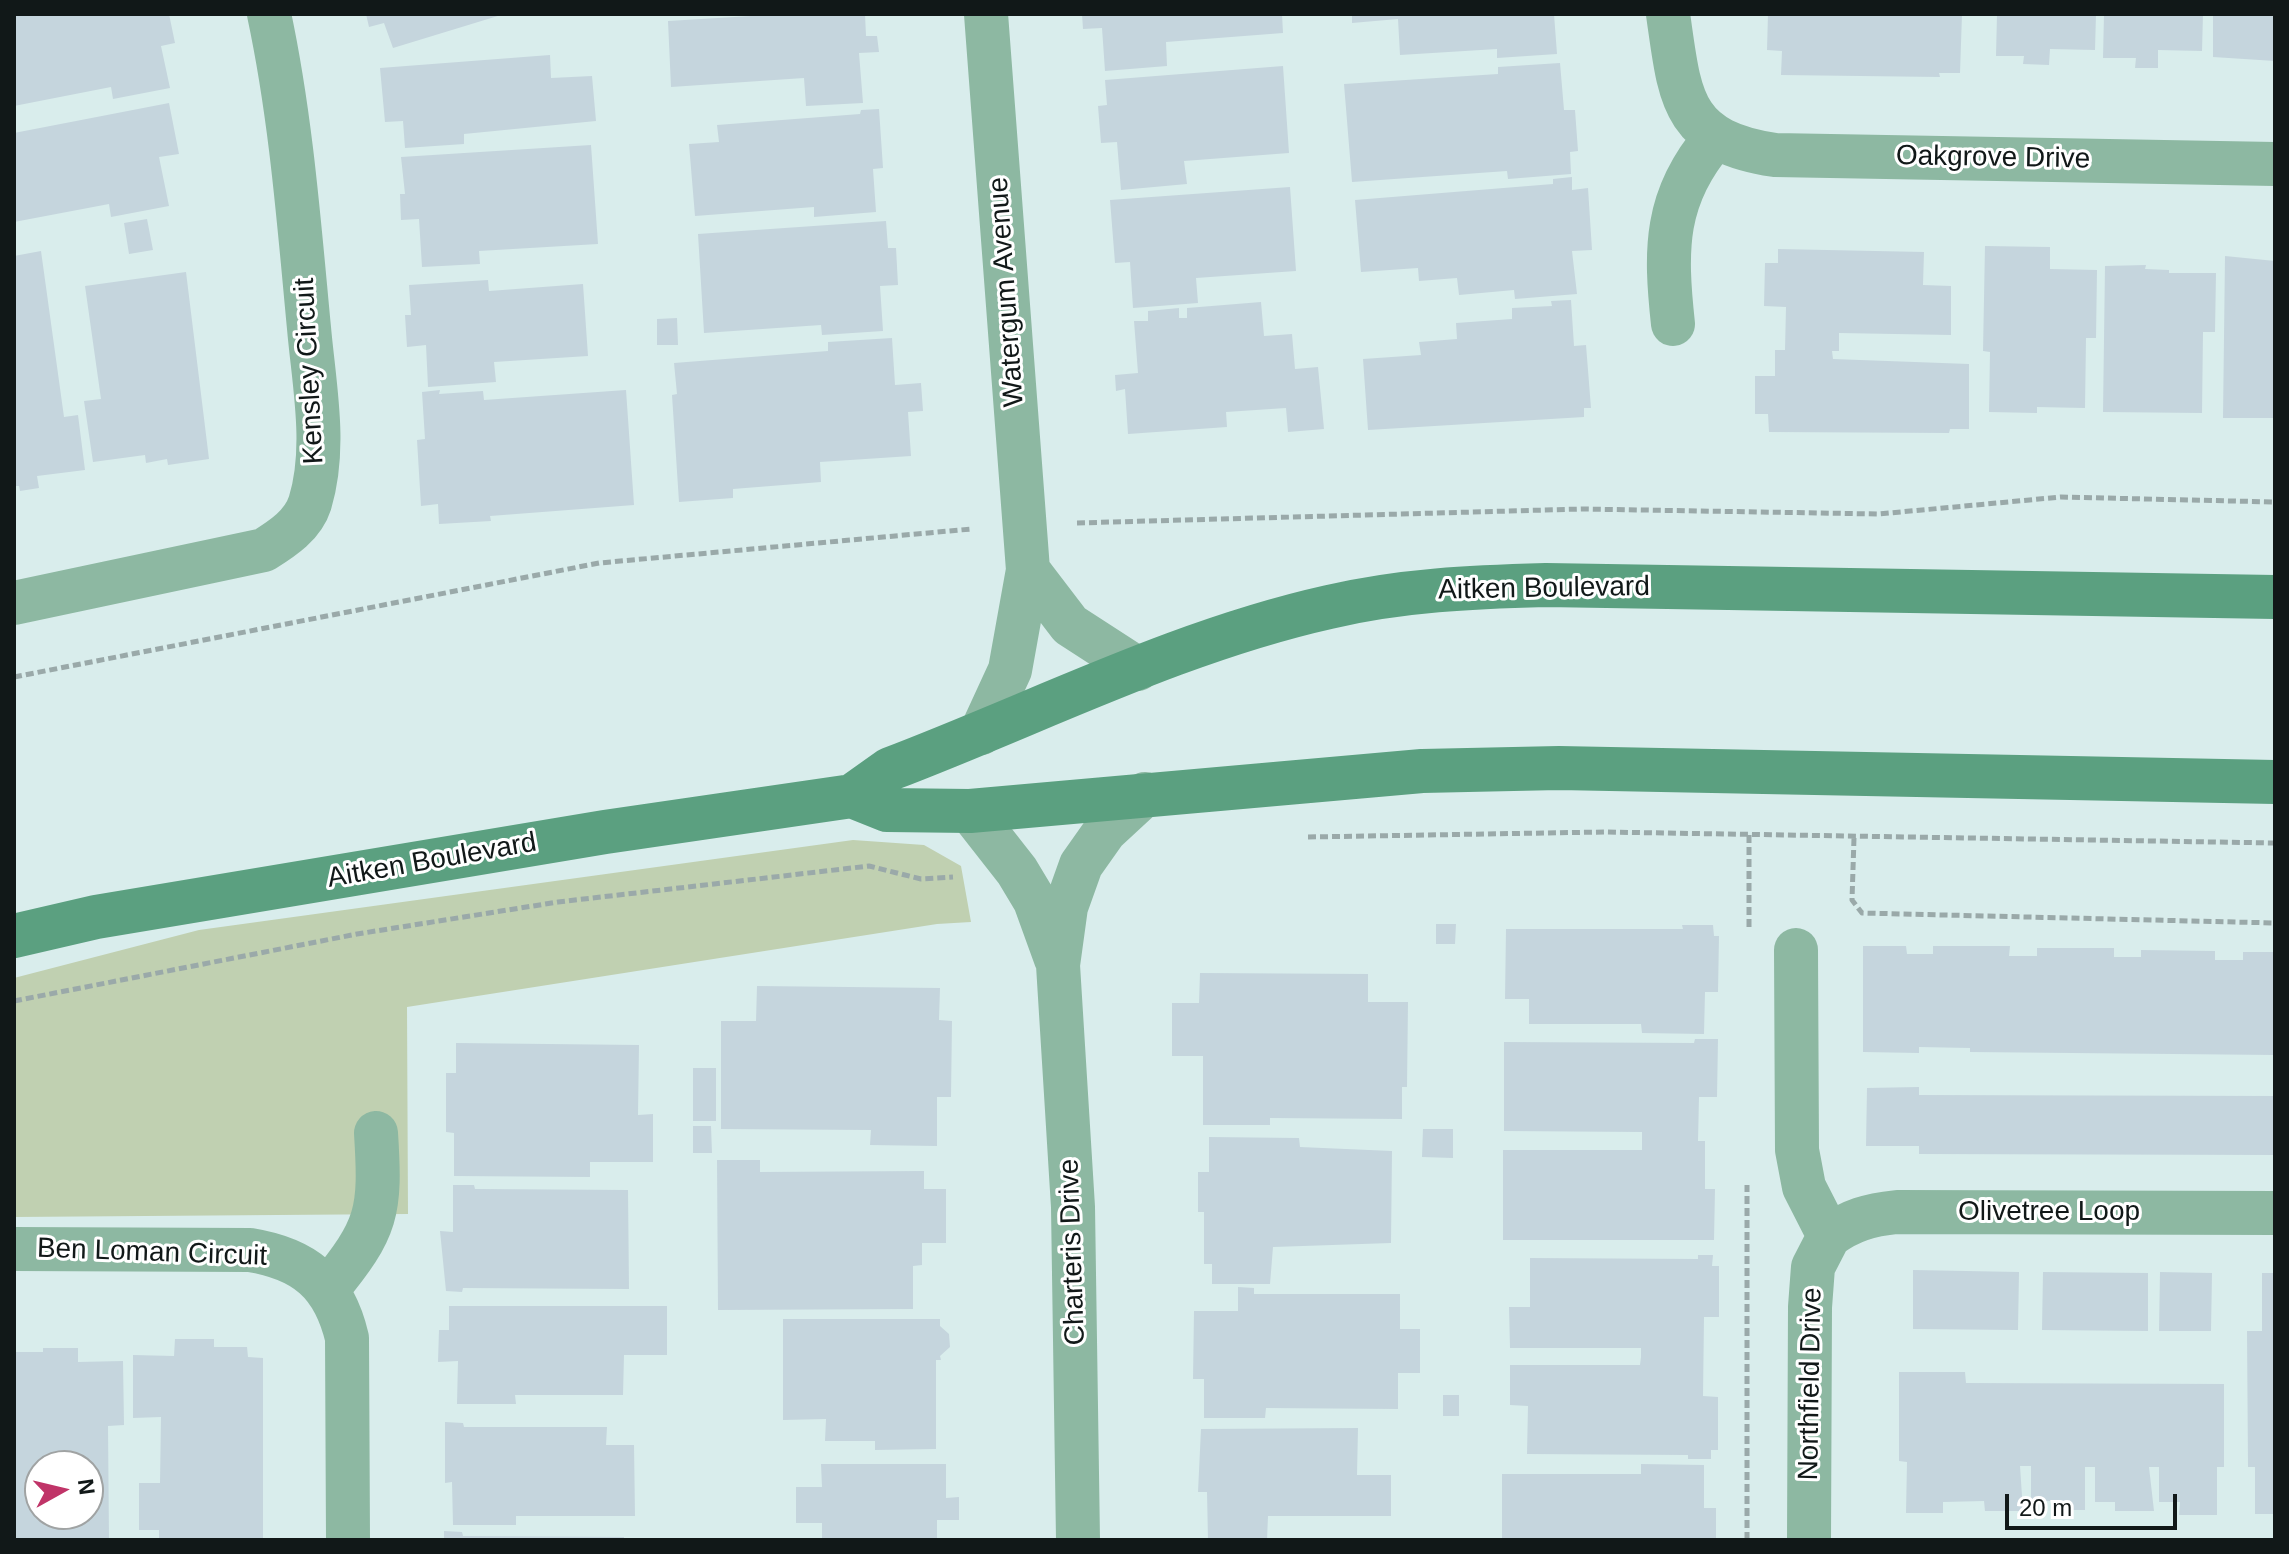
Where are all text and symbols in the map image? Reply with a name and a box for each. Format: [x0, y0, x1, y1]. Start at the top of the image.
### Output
street label: Oakgrove Drive [1895, 140, 2091, 176]
street label: Watergum Avenue [982, 176, 1032, 408]
street label: Kensley Circuit [288, 277, 332, 465]
street label: Aitken Boulevard [1438, 570, 1650, 608]
street label: Aitken Boulevard [325, 826, 539, 896]
street label: Charteris Drive [1053, 1158, 1093, 1346]
street label: Olivetree Loop [1958, 1195, 2140, 1229]
street label: Ben Loman Circuit [36, 1232, 268, 1274]
street label: Northfield Drive [1793, 1287, 1829, 1481]
north arrow [24, 1450, 104, 1530]
text: N [73, 1477, 100, 1496]
scale bar [2009, 1478, 2181, 1528]
text: 20 m [2019, 1494, 2072, 1521]

